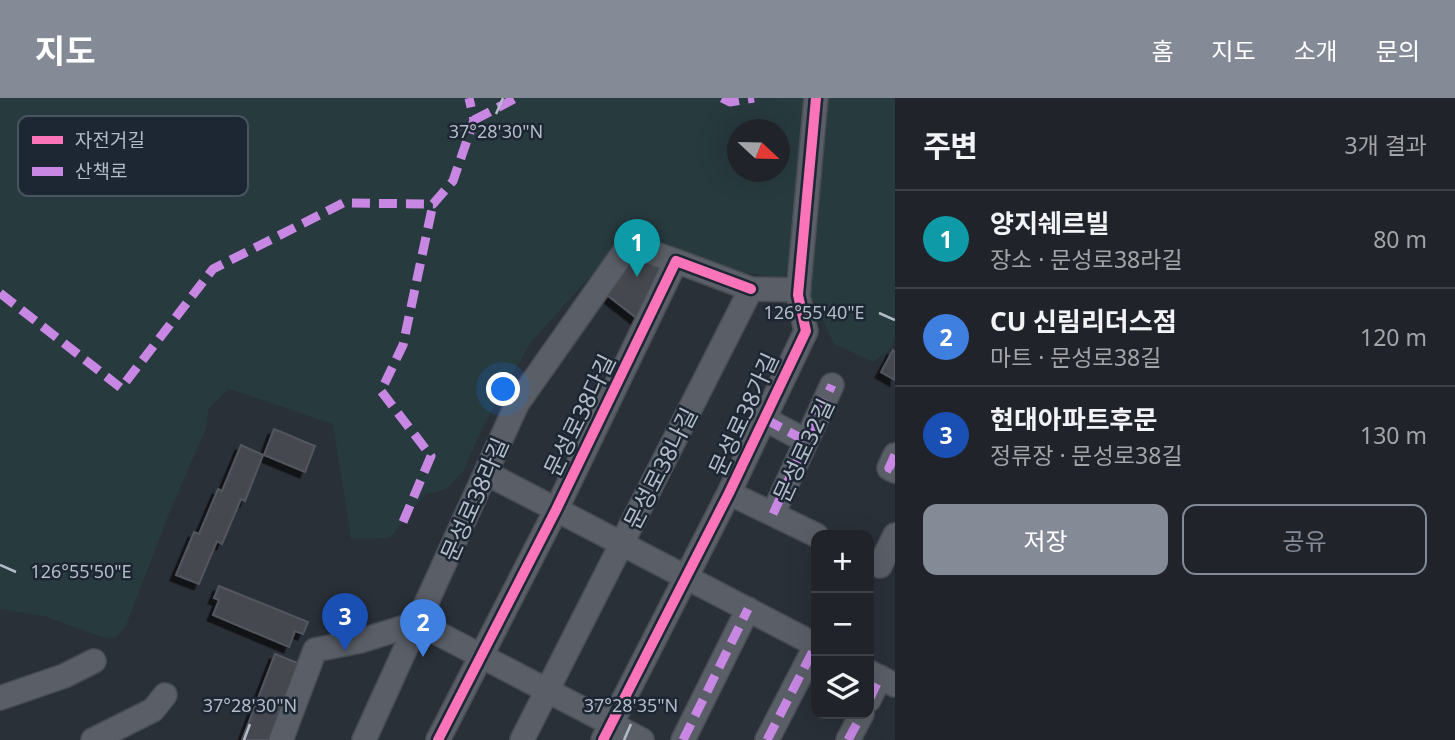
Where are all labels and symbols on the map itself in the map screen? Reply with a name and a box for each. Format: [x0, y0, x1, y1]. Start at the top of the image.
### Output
legend [18, 116, 248, 196]
text: 37°28'30"N [449, 119, 543, 143]
north arrow [727, 119, 790, 182]
text: 자전거길 [75, 127, 145, 153]
text: 산책로 [75, 158, 127, 184]
pin: 1 [614, 219, 660, 277]
text: 126°55'40"E [763, 300, 865, 324]
street label: 문성로38가길 [701, 347, 785, 481]
street label: 문성로38다길 [536, 349, 622, 481]
your location [486, 372, 520, 406]
street label: 문성로32길 [765, 393, 841, 507]
street label: 문성로38나길 [616, 402, 704, 534]
street label: 문성로38라길 [433, 432, 515, 566]
text: 126°55'50"E [30, 559, 132, 583]
pin: 3 [322, 593, 368, 651]
pin: 2 [400, 599, 446, 657]
text: 37°28'30"N [203, 693, 297, 717]
text: 37°28'35"N [584, 693, 678, 717]

